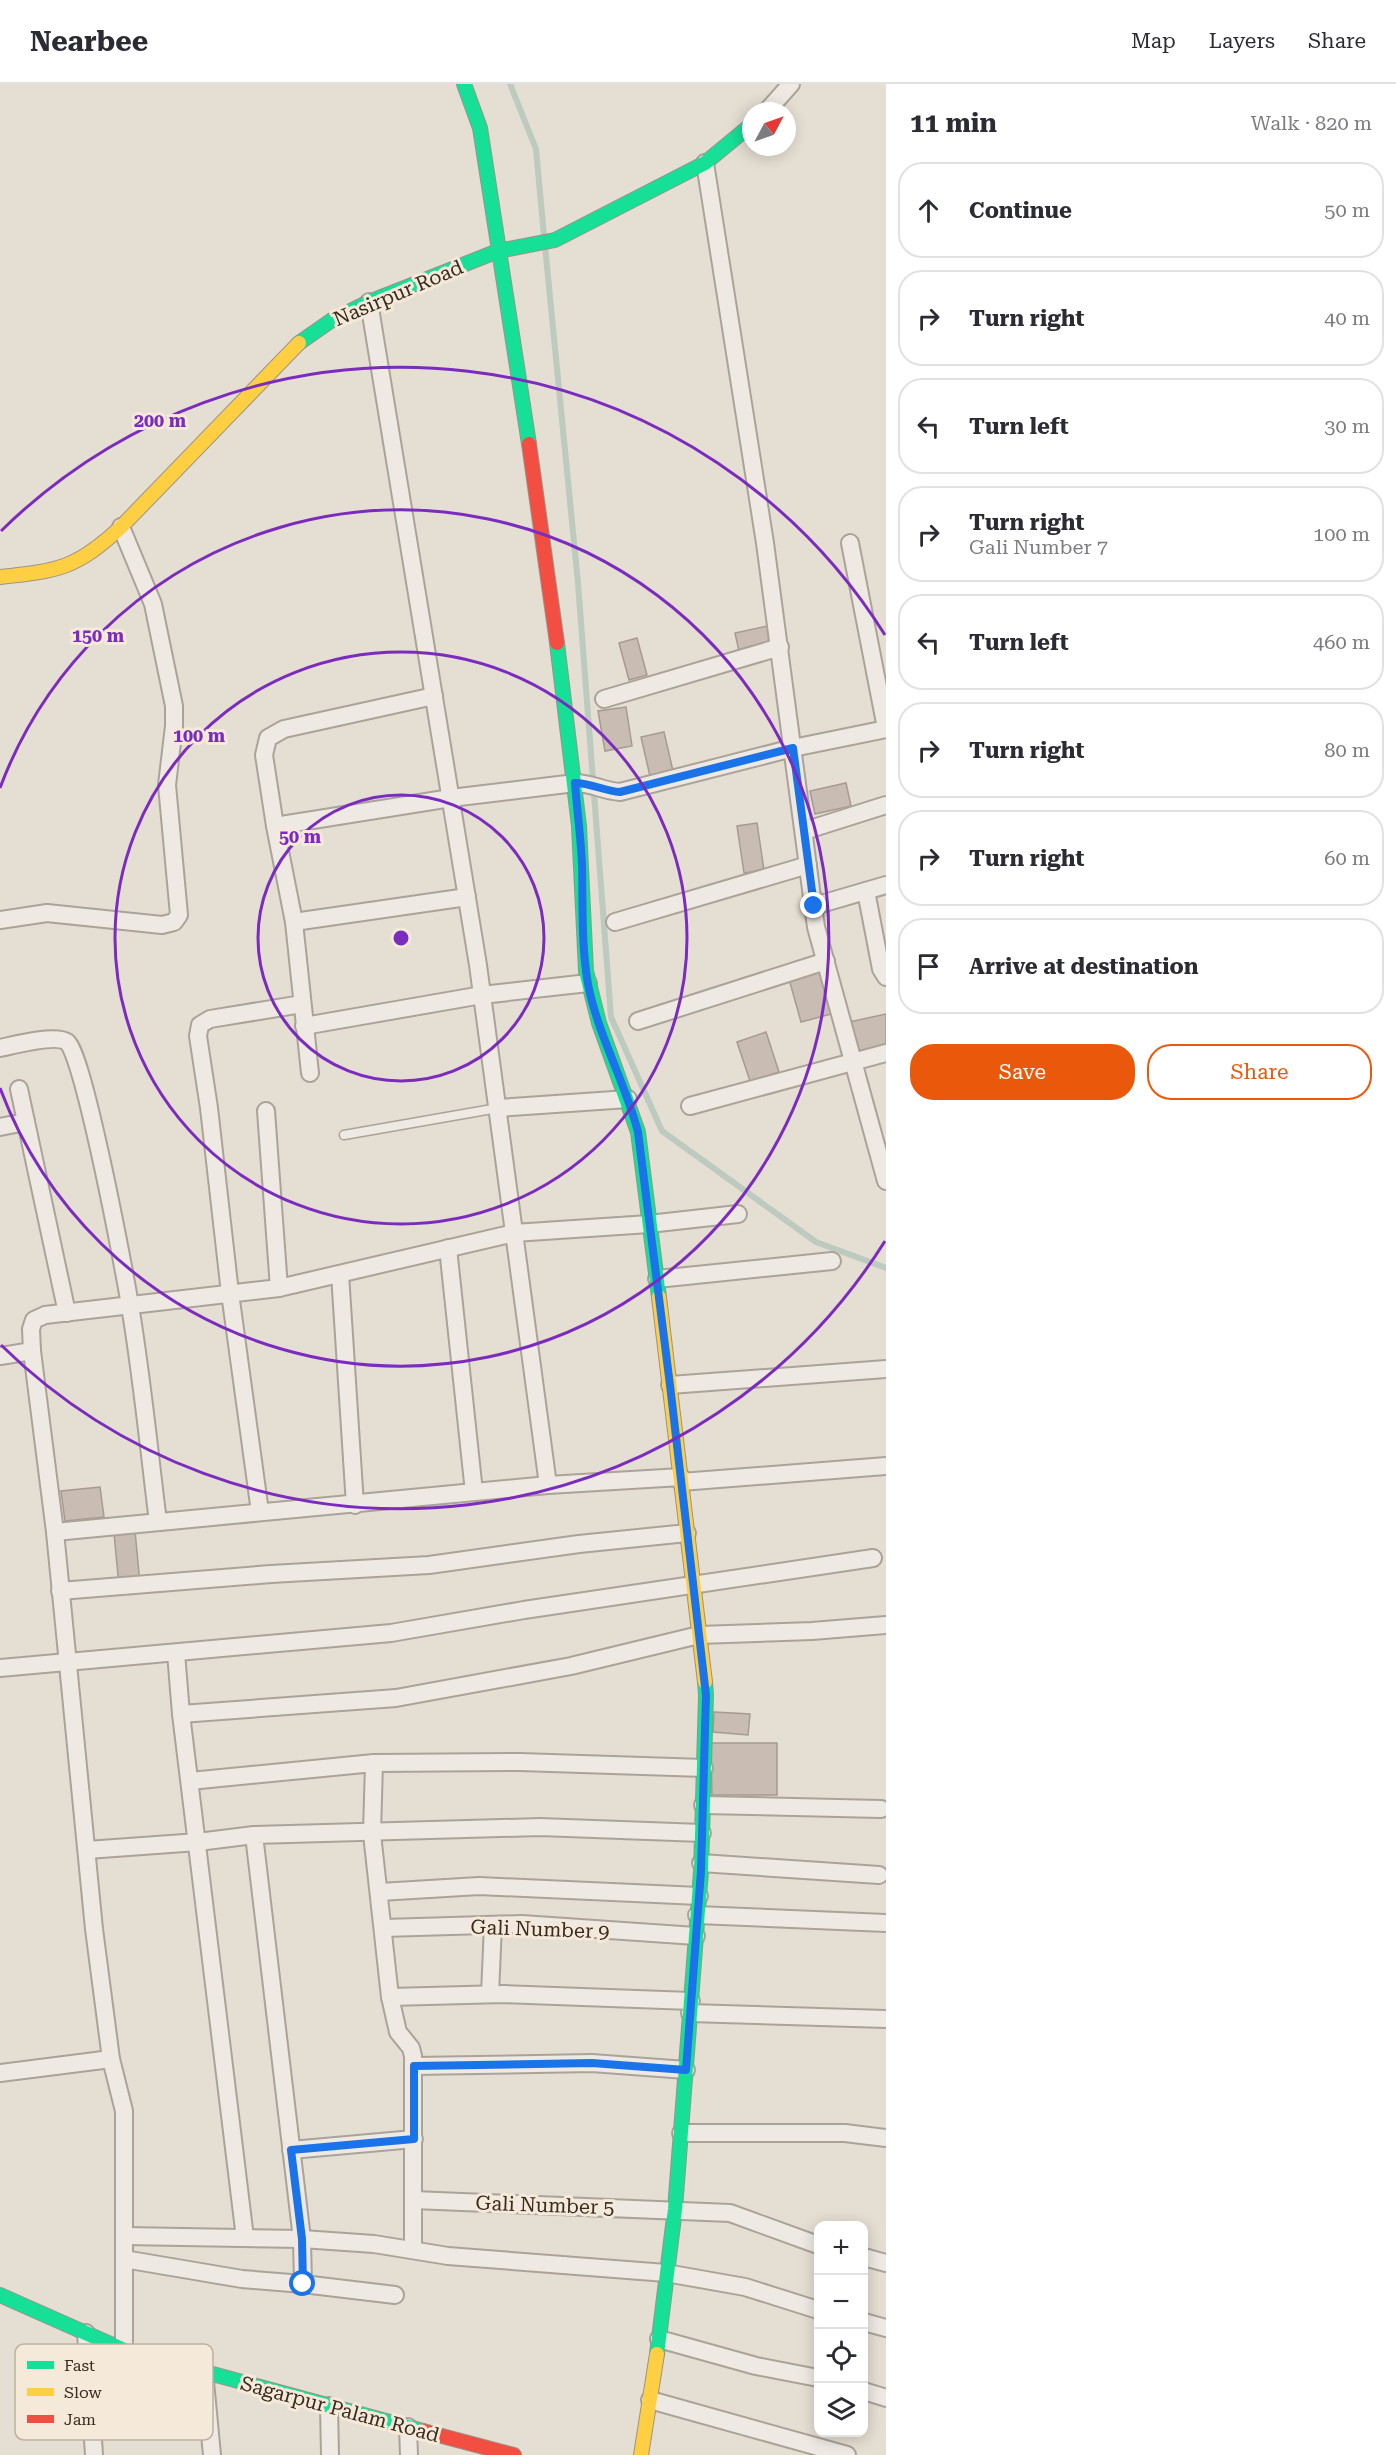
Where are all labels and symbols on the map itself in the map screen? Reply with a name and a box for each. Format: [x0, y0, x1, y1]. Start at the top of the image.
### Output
north arrow [742, 102, 796, 156]
street label: Nasirpur Road [330, 255, 467, 331]
text: 200 m [134, 410, 187, 431]
text: 150 m [72, 625, 125, 646]
text: 100 m [173, 725, 226, 746]
text: 50 m [279, 826, 322, 847]
route end [800, 892, 826, 918]
centre of rings [391, 928, 411, 948]
street label: Gali Number 9 [470, 1915, 610, 1943]
street label: Gali Number 5 [475, 2191, 615, 2219]
route start [289, 2270, 315, 2296]
legend [15, 2344, 213, 2440]
text: Fast [64, 2356, 95, 2375]
street label: Sagarpur Palam Road [238, 2371, 442, 2447]
text: Slow [64, 2383, 102, 2402]
text: Jam [64, 2410, 96, 2429]

